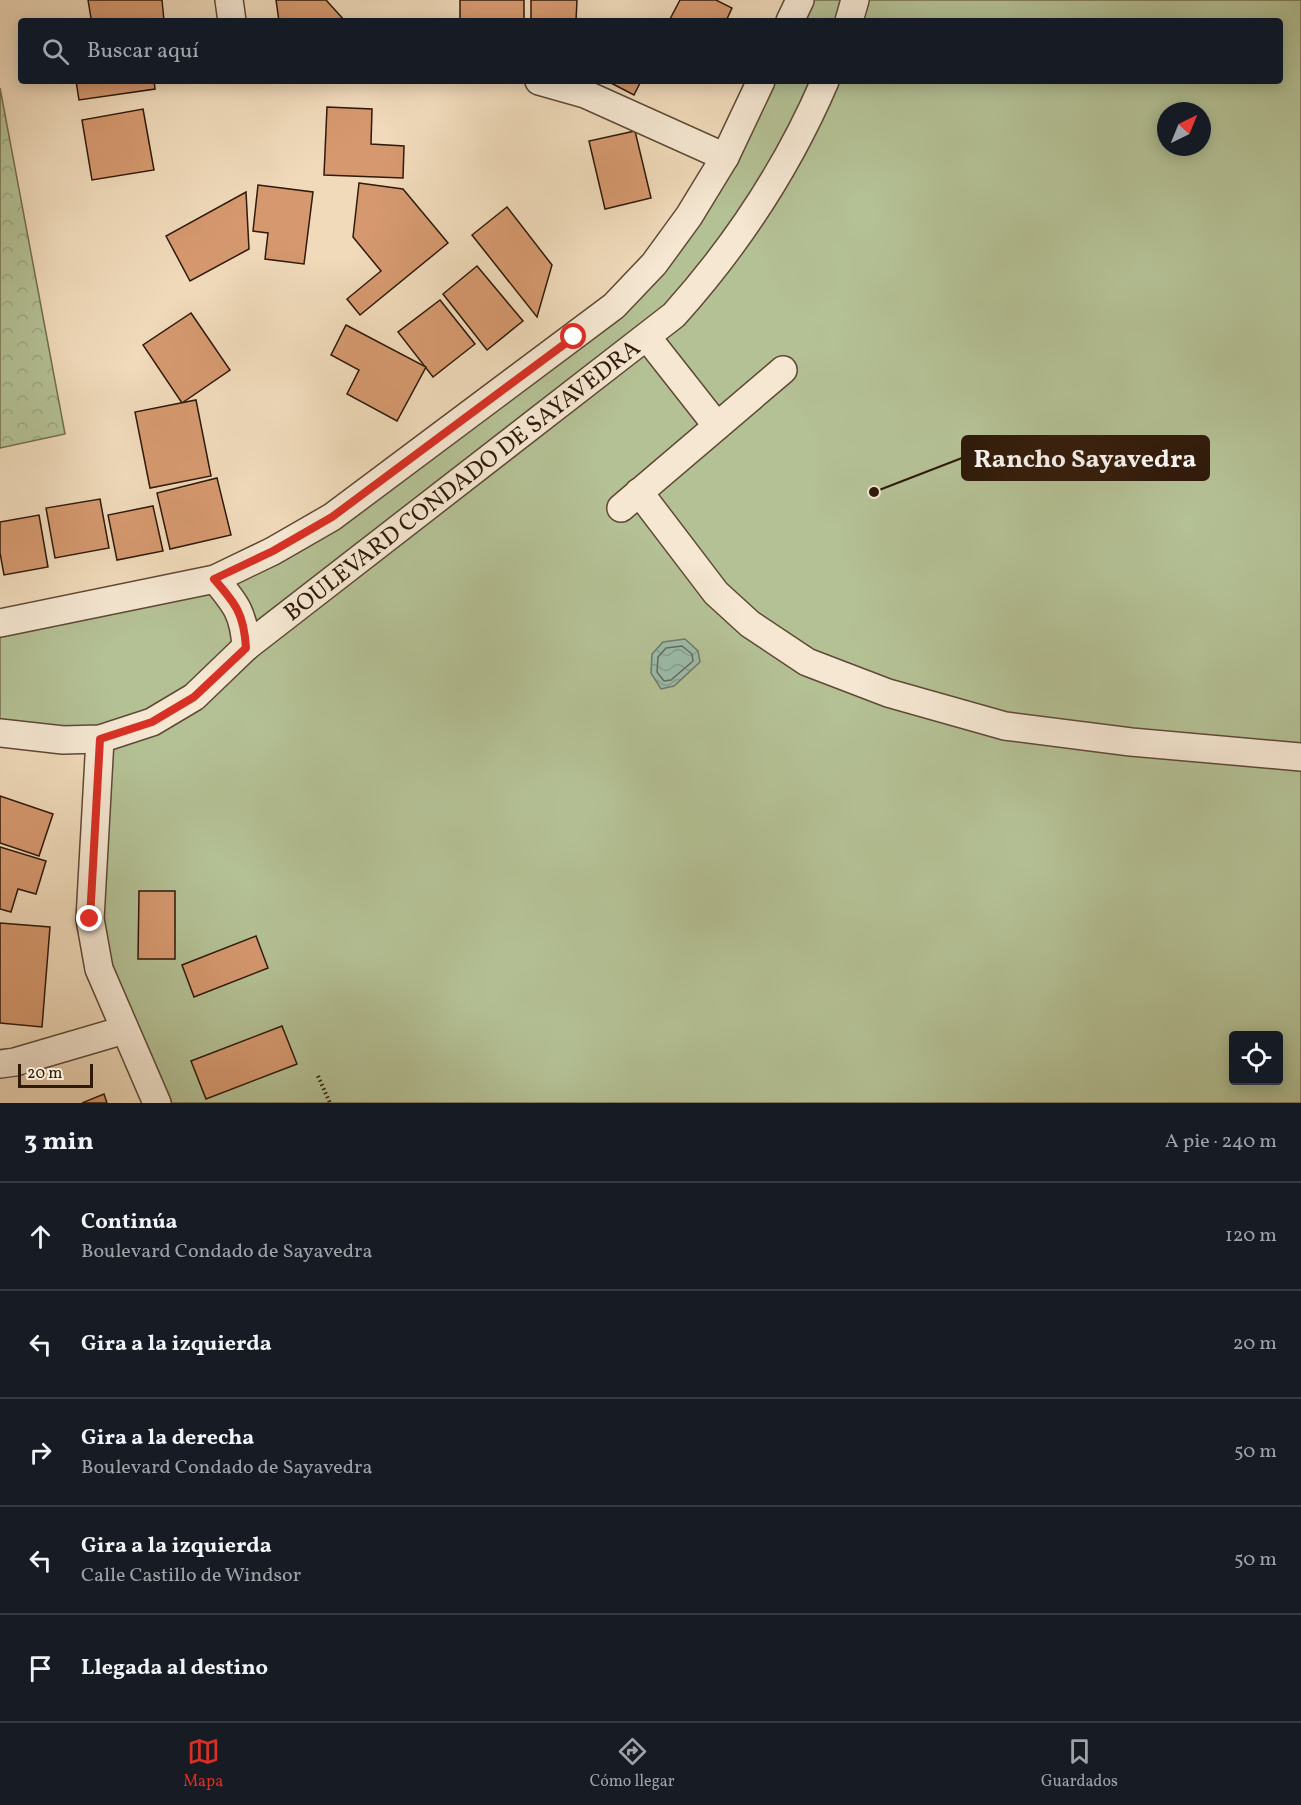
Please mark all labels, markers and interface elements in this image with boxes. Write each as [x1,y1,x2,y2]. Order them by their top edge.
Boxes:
search box [18,18,1283,84]
icon: search [39,35,72,68]
text: Buscar aquí [87,36,199,67]
north arrow [1157,102,1211,156]
route start [560,323,586,349]
street label: BOULEVARD CONDADO DE SAYAVEDRA [277,332,648,631]
callout: Rancho Sayavedra [962,436,1209,480]
text: Rancho Sayavedra [973,442,1197,478]
route end [76,905,102,931]
map controls [1229,1031,1283,1085]
button: locate [1229,1031,1283,1085]
scale bar [18,1061,93,1088]
text: 20 m [27,1063,62,1085]
text: 3 min [24,1124,94,1160]
text: A pie · 240 m [1165,1128,1277,1156]
text: Continúa [81,1207,178,1238]
icon: ahead [24,1220,57,1253]
text: 120 m [1225,1222,1277,1250]
text: Boulevard Condado de Sayavedra [81,1238,372,1266]
icon: left [24,1328,57,1361]
text: Gira a la izquierda [81,1329,272,1360]
text: 20 m [1233,1330,1277,1358]
text: Gira a la derecha [81,1423,254,1454]
icon: right [24,1436,57,1469]
text: 50 m [1234,1438,1277,1466]
text: Boulevard Condado de Sayavedra [81,1454,372,1482]
text: Gira a la izquierda [81,1531,272,1562]
icon: left [24,1544,57,1577]
text: 50 m [1234,1546,1277,1574]
text: Calle Castillo de Windsor [81,1562,301,1590]
icon: arrive [24,1652,57,1685]
text: Llegada al destino [81,1653,268,1684]
tab: Mapa [183,1735,223,1793]
tab: Cómo llegar [590,1735,675,1793]
tab: Guardados [1041,1735,1118,1793]

